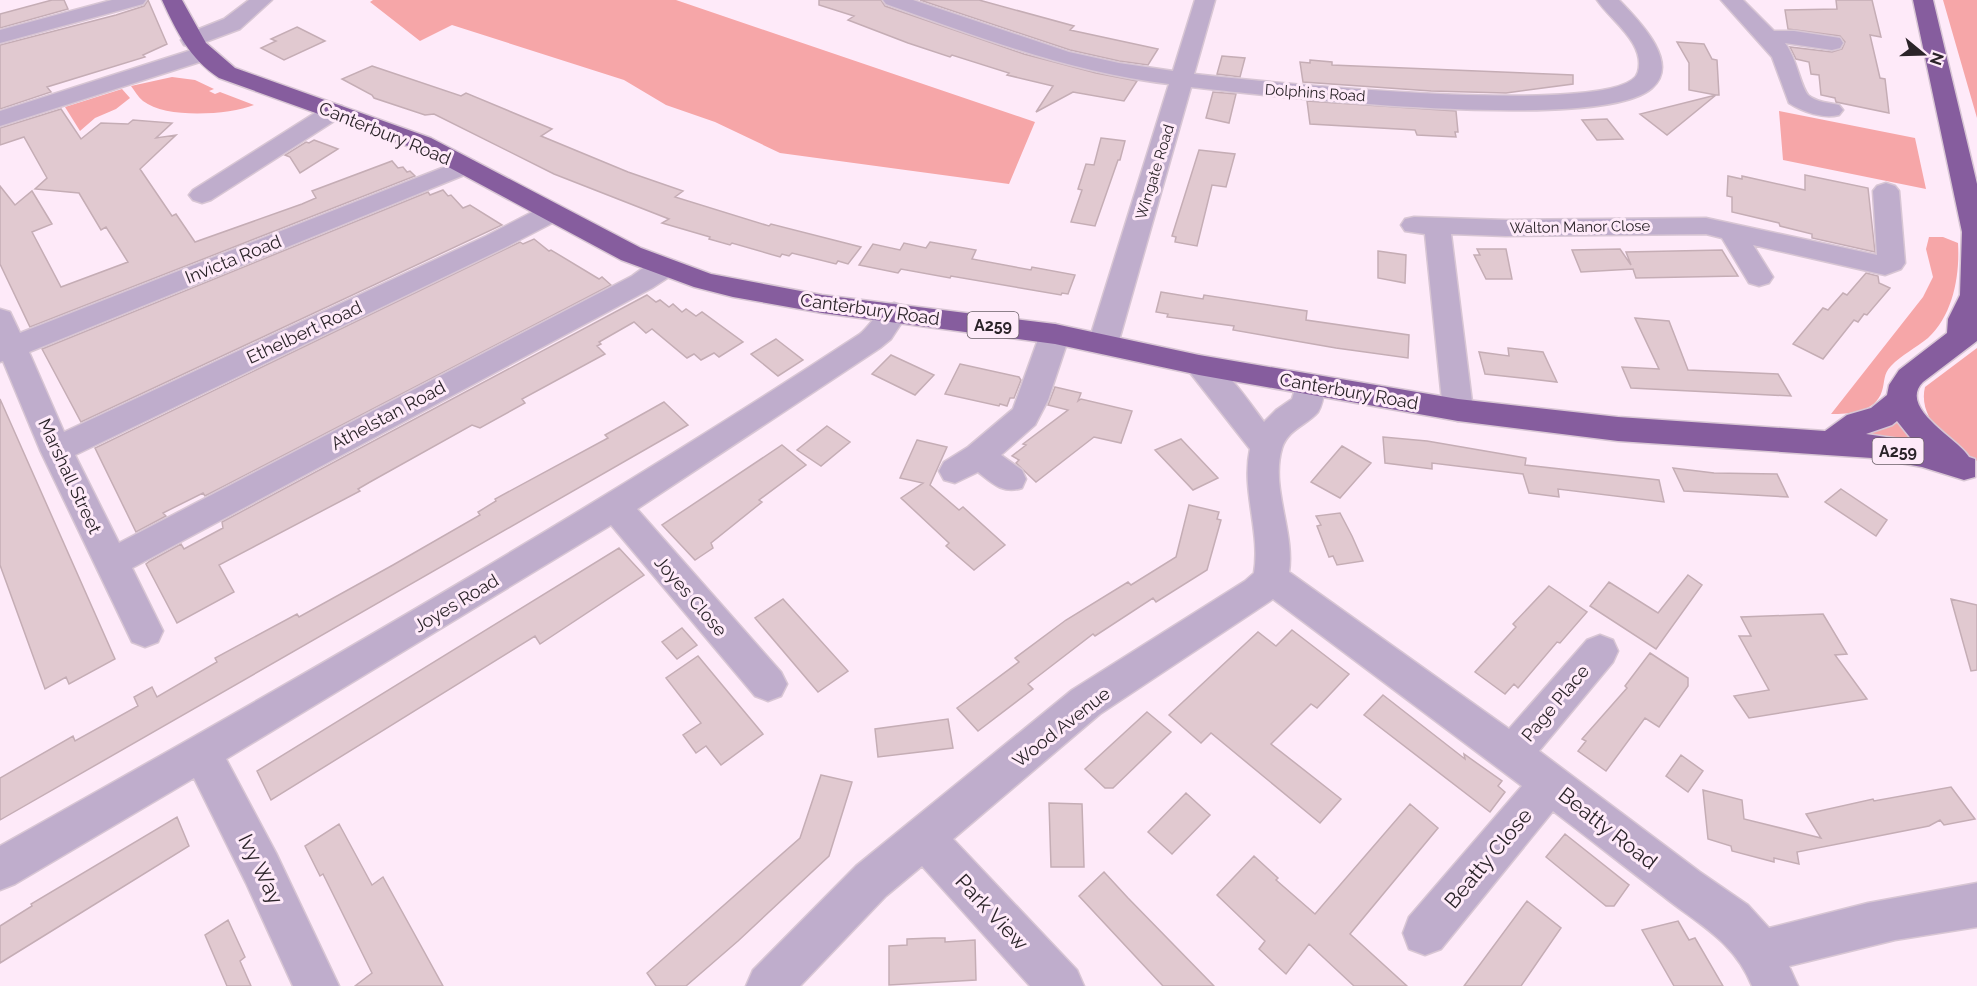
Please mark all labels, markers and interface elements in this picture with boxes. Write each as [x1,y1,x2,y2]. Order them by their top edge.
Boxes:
north arrow [1893,24,1953,84]
text: N [1926,50,1948,68]
street label: Dolphins Road [1264,81,1366,105]
street label: Canterbury Road [316,97,454,169]
street label: Wingate Road [1132,122,1178,222]
street label: Walton Manor Close [1510,217,1651,237]
street label: Invicta Road [182,230,284,288]
street label: Canterbury Road [799,289,941,329]
street label: Ethelbert Road [243,296,365,368]
road number: A259 [968,312,1018,338]
street label: Canterbury Road [1278,368,1420,414]
street label: Athelstan Road [327,376,449,454]
street label: Marshall Street [34,415,106,537]
road number: A259 [1872,438,1924,464]
street label: Joyes Close [650,552,732,641]
street label: Joyes Road [410,569,502,637]
street label: Page Place [1517,660,1593,746]
street label: Wood Avenue [1008,682,1114,771]
street label: Beatty Road [1554,782,1662,874]
street label: Beatty Close [1439,803,1537,913]
street label: Ivy Way [233,830,289,908]
street label: Park View [950,869,1034,955]

